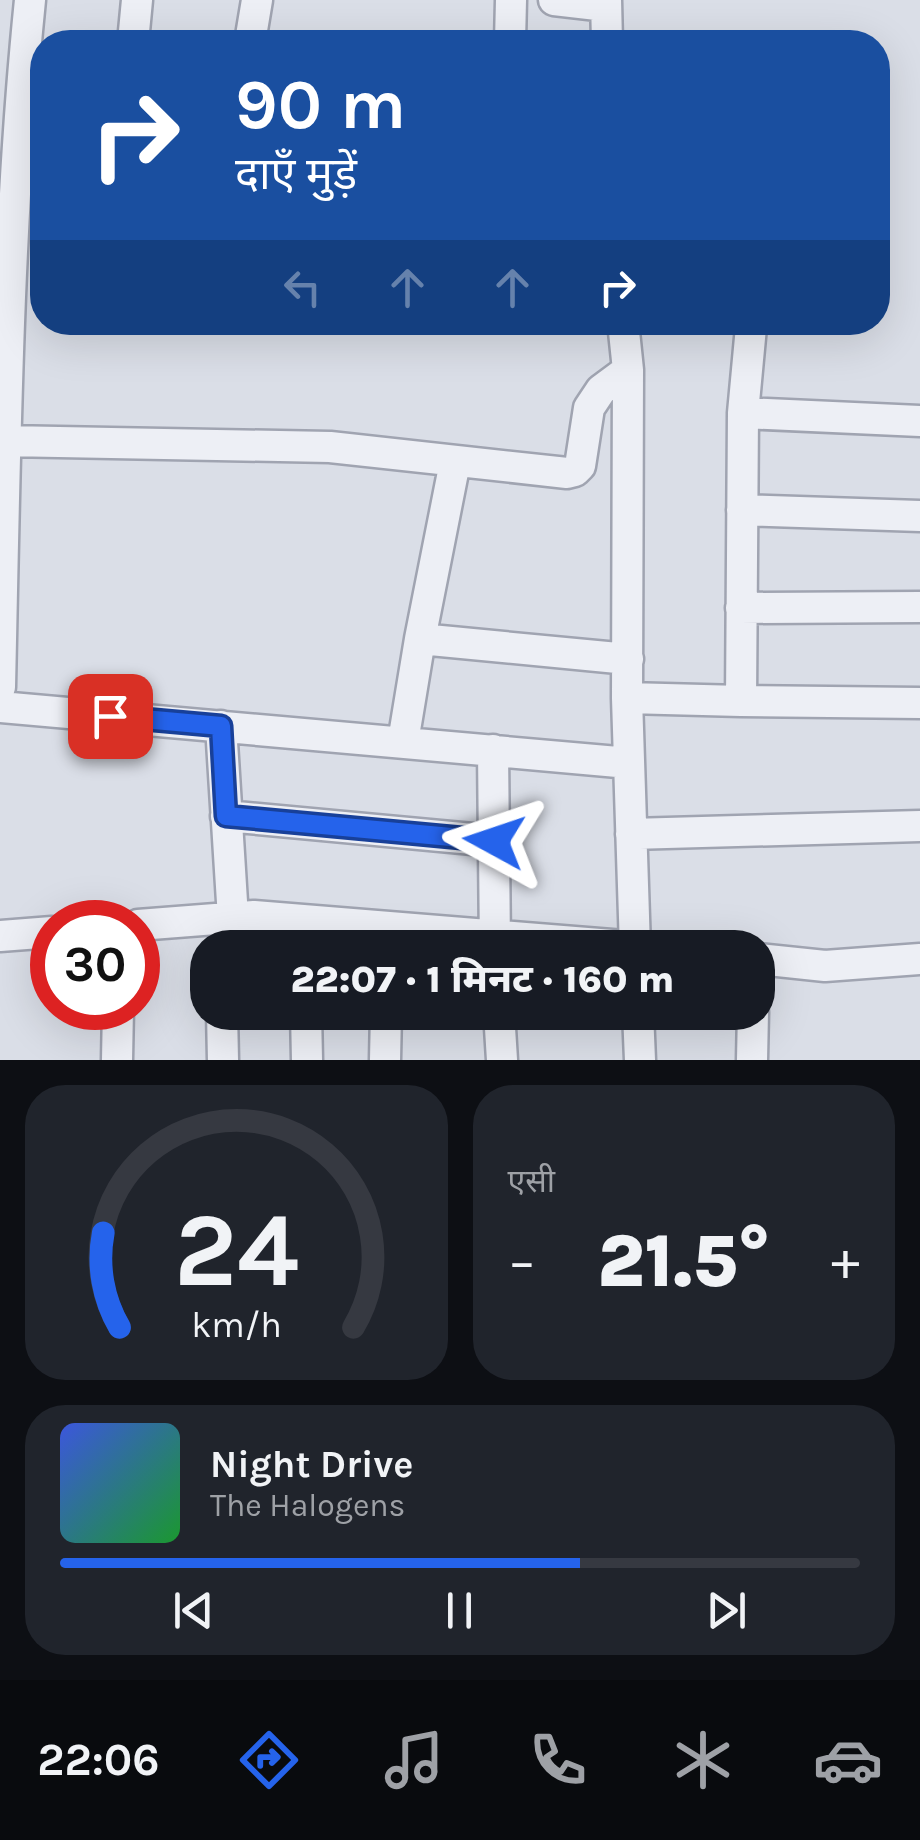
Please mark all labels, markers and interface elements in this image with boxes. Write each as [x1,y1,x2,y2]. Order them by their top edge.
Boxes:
text: 90 m [235,64,406,146]
icon: right [70,70,200,200]
text: दाएँ मुड़ें [235,148,357,200]
icon: left [275,260,330,315]
icon: ahead [380,260,435,315]
icon: ahead [485,260,540,315]
icon: right [590,260,645,315]
pin [68,674,153,759]
icon: arrive [83,689,138,744]
position arrow [442,789,546,893]
speed limit sign: 30 [30,900,160,1030]
text: 22:07 · 1 मिनट · 160 m [291,957,674,1002]
text: एसी [508,1163,555,1200]
text: 24 [174,1190,299,1311]
text: 21.5° [597,1217,770,1305]
text: − [508,1229,536,1293]
text: + [831,1229,860,1293]
text: km/h [191,1304,282,1346]
text: Night Drive [210,1442,413,1487]
text: The Halogens [210,1487,405,1524]
icon: previous [166,1583,221,1638]
icon: pause [432,1583,487,1638]
icon: next [699,1583,754,1638]
icon: directions [234,1725,304,1795]
icon: music [379,1725,449,1795]
icon: phone [523,1725,593,1795]
icon: climate [668,1725,738,1795]
icon: car [813,1725,883,1795]
text: 22:06 [37,1734,160,1786]

